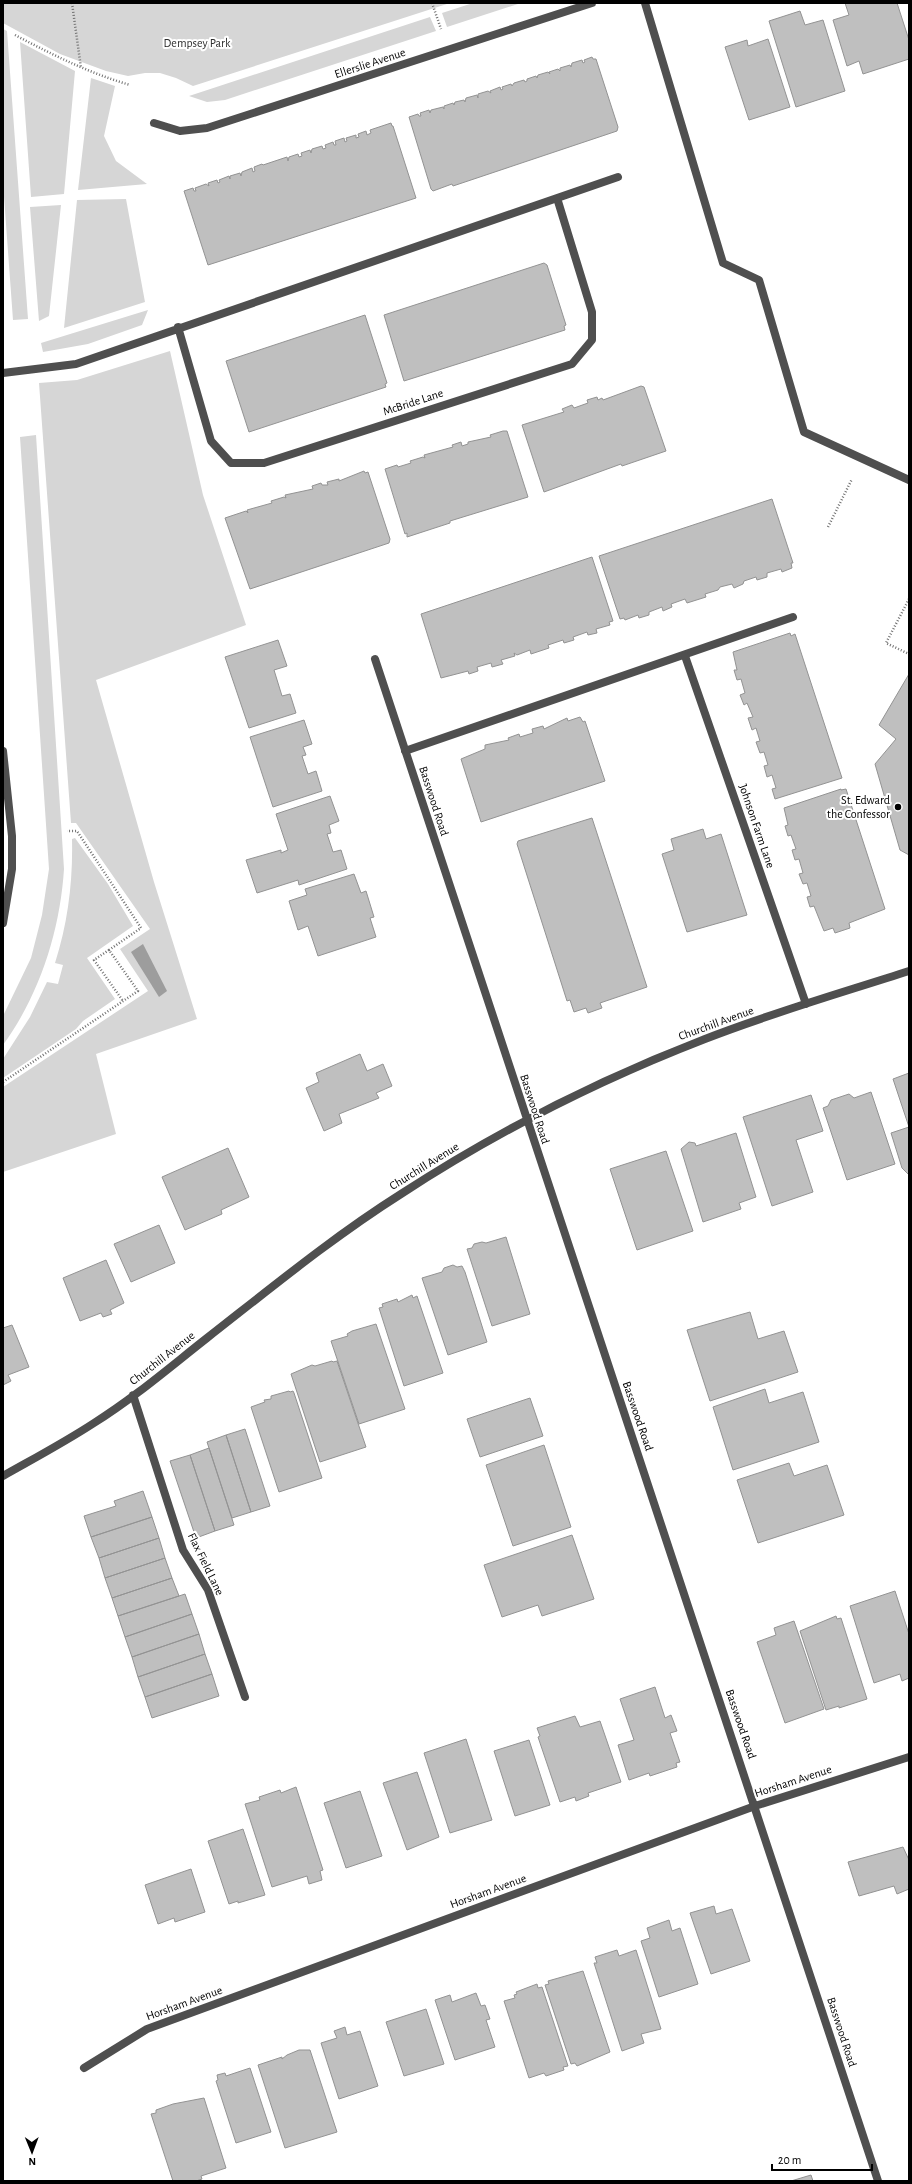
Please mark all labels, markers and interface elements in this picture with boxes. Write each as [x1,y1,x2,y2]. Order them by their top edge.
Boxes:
park label: Dempsey Park [164,37,231,50]
street label: Ellerslie Avenue [333,46,407,80]
street label: McBride Lane [381,387,445,417]
street label: Basswood Road [417,765,451,837]
street label: Johnson Farm Lane [737,782,777,870]
place label: St. Edward the Confessor [827,794,890,820]
marker: St. Edward the Confessor [893,802,903,812]
street label: Churchill Avenue [677,1004,755,1042]
street label: Basswood Road [518,1073,552,1145]
street label: Churchill Avenue [387,1140,461,1192]
street label: Churchill Avenue [127,1329,197,1387]
street label: Basswood Road [621,1380,655,1452]
street label: Flax Field Lane [186,1531,226,1597]
street label: Basswood Road [724,1688,758,1760]
street label: Horsham Avenue [753,1763,833,1799]
street label: Horsham Avenue [448,1872,528,1910]
street label: Horsham Avenue [144,1984,224,2022]
street label: Basswood Road [825,1996,859,2068]
north arrow [12,2132,52,2172]
scale bar [772,2146,872,2172]
text: 20 m [778,2154,801,2166]
text: N [28,2156,36,2167]

